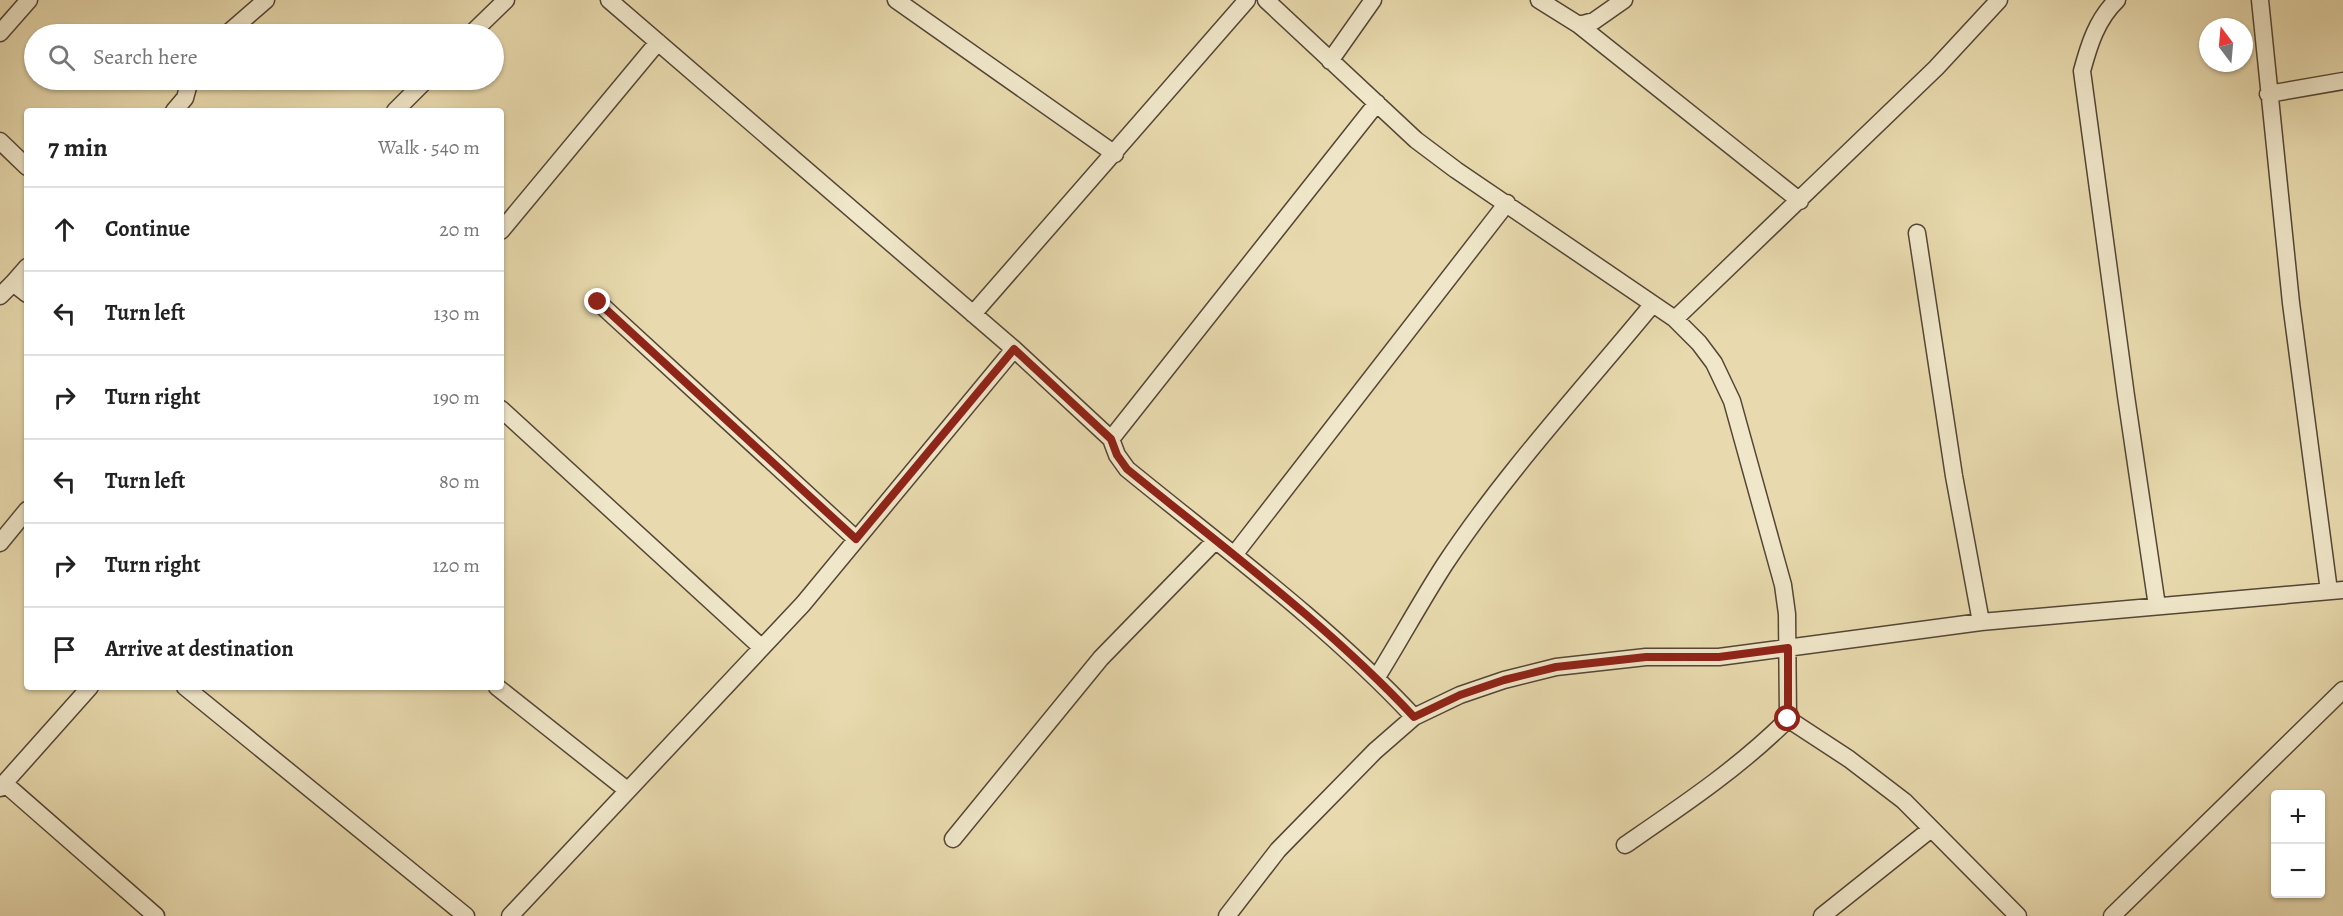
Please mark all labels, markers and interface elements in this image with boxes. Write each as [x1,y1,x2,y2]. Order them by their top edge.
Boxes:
north arrow [2199,18,2253,72]
search box [24,24,504,90]
icon: search [45,41,78,74]
text: Search here [93,42,198,72]
text: 7 min [48,130,108,165]
text: Walk · 540 m [378,134,480,161]
icon: ahead [48,213,81,246]
text: Continue [105,214,190,244]
text: 20 m [439,216,480,243]
route end [584,288,610,314]
icon: left [48,297,81,330]
text: Turn left [105,298,185,328]
text: 130 m [434,300,480,327]
icon: right [48,381,81,414]
text: Turn right [105,382,201,412]
text: 190 m [433,384,480,411]
icon: left [48,465,81,498]
text: Turn left [105,466,185,496]
text: 80 m [439,468,480,495]
icon: right [48,549,81,582]
text: Turn right [105,550,201,580]
text: 120 m [432,552,480,579]
icon: arrive [48,633,81,666]
text: Arrive at destination [105,634,294,664]
route start [1774,705,1800,731]
map controls [2271,790,2325,898]
button: + [2271,790,2325,844]
button: − [2271,844,2325,898]

